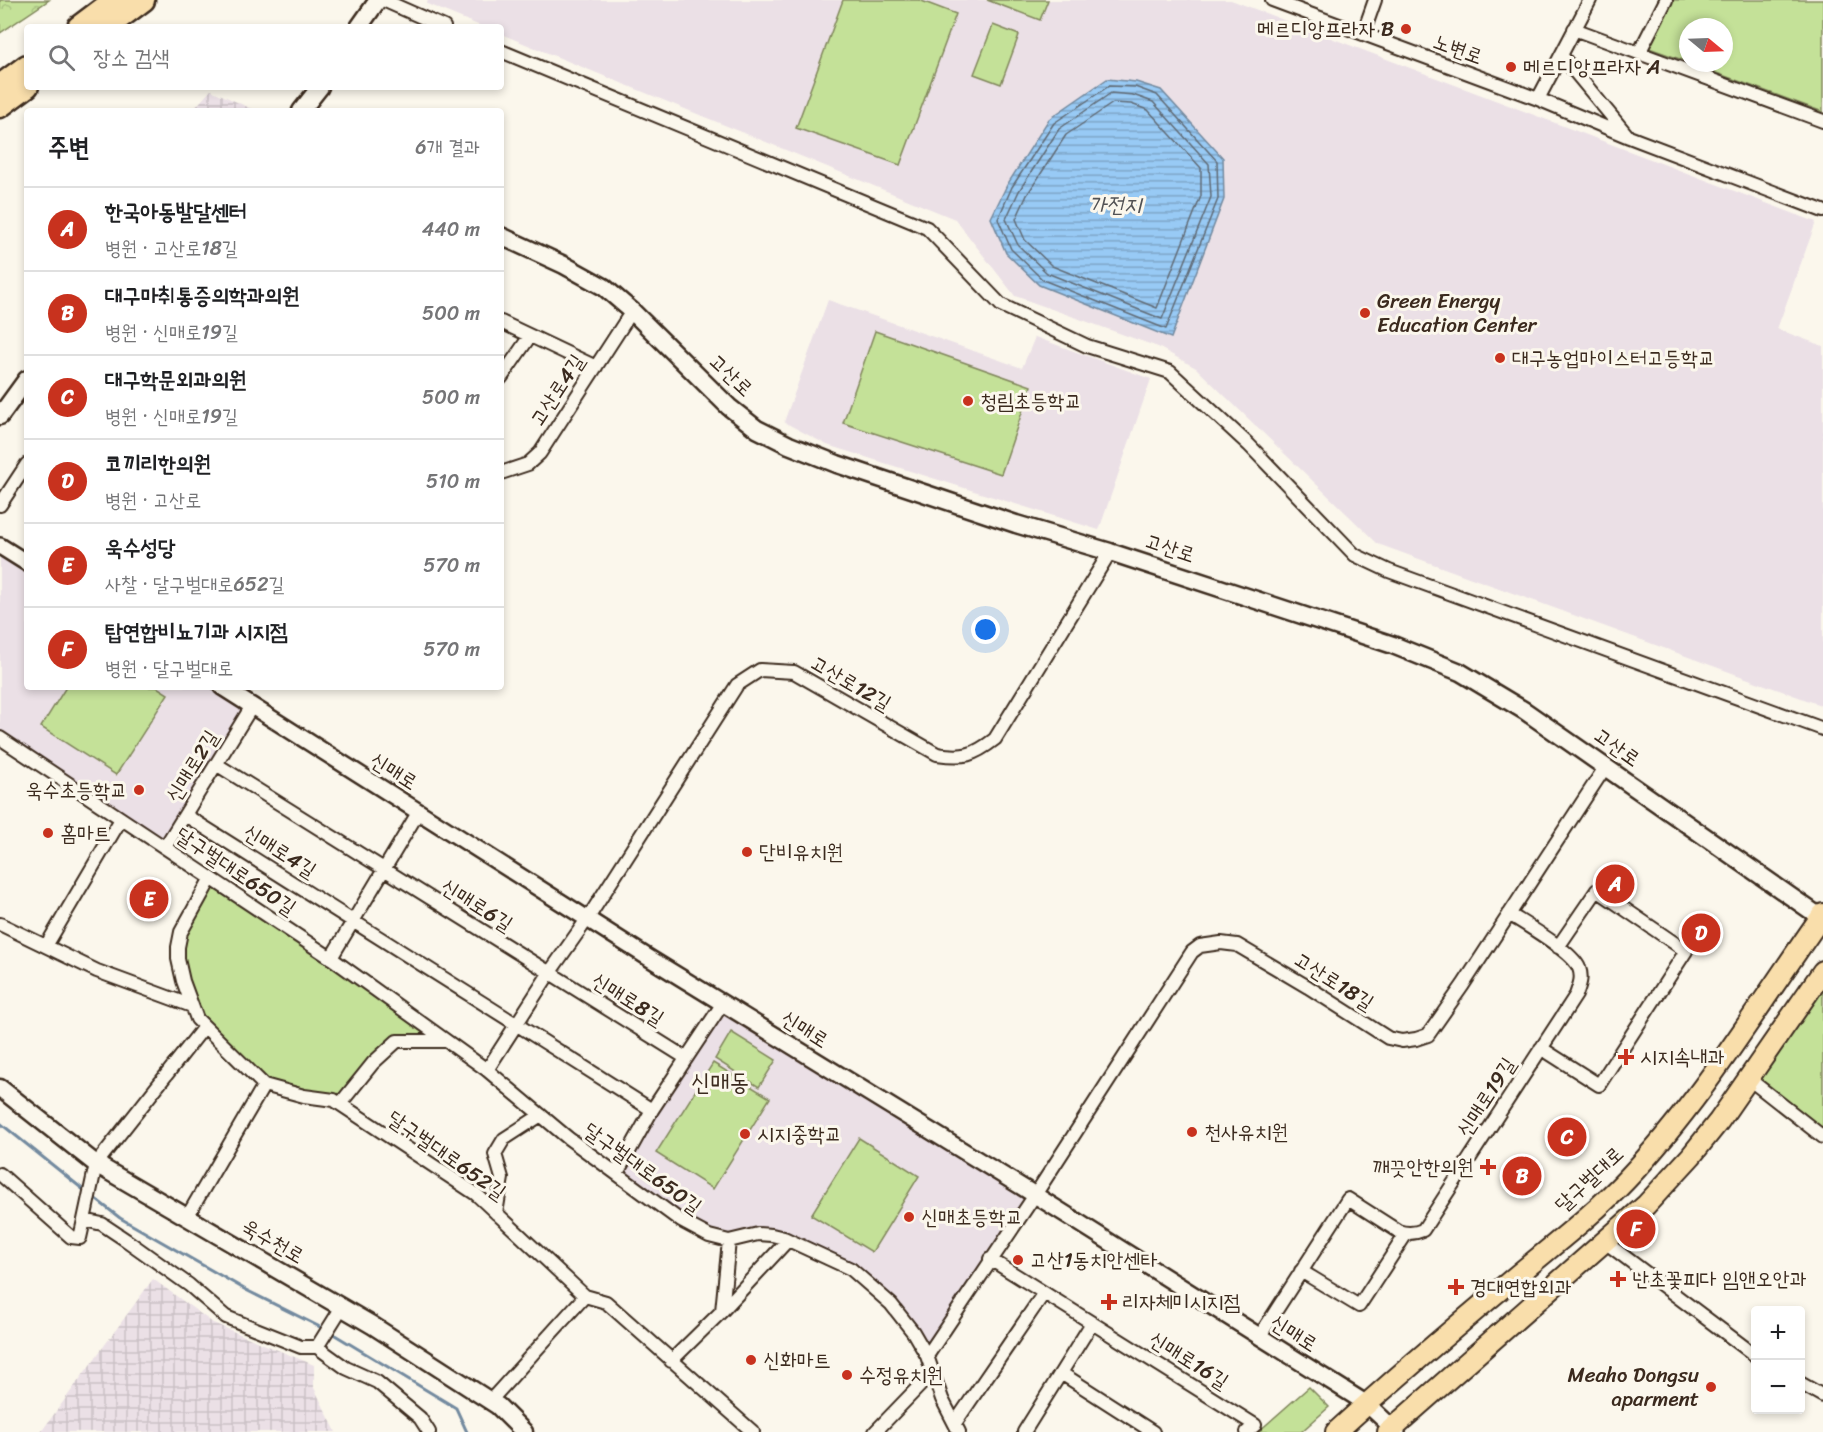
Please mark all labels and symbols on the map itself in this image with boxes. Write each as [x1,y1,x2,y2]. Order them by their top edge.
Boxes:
place label: 메르디앙프라자 B [1257,10,1394,48]
north arrow [1679,18,1733,72]
marker: 메르디앙프라자 B [1399,22,1413,36]
street label: 노변로 [1428,22,1488,76]
place label: 메르디앙프라자 A [1523,48,1661,86]
marker: 메르디앙프라자 A [1504,60,1518,74]
water label: 가전지 [1088,185,1144,224]
place label: Green Energy Education Center [1377,282,1538,344]
marker: Green Energy Education Center [1358,306,1372,320]
place label: 대구농업마이스터고등학교 [1512,339,1715,377]
street label: 고산로 [700,344,762,406]
street label: 고산로4길 [519,346,595,434]
marker: 대구농업마이스터고등학교 [1493,351,1507,365]
place label: 청림초등학교 [980,382,1081,420]
marker: 청림초등학교 [961,394,975,408]
street label: 고산로 [1140,522,1200,574]
your location [971,615,1000,644]
street label: 고산로12길 [803,644,899,722]
street label: 고산로 [1585,717,1649,777]
street label: 신매로2길 [155,722,229,810]
street label: 신매로 [362,741,426,801]
place label: 욱수초등학교 [26,771,127,809]
marker: 욱수초등학교 [132,783,146,797]
street label: 신매로4길 [236,813,324,889]
place label: 홈마트 [60,814,111,852]
street label: 달구벌대로650길 [168,816,305,926]
marker: 홈마트 [41,826,55,840]
place label: 단비유치원 [759,833,844,871]
marker: 단비유치원 [740,845,754,859]
pin: A [1596,862,1634,906]
street label: 신매로6길 [433,868,521,942]
pin: E [130,876,168,922]
pin: D [1682,910,1720,956]
street label: 고산로18길 [1286,941,1382,1021]
street label: 신매로8길 [584,962,672,1036]
street label: 신매로 [773,999,837,1059]
place label: 시지속내과 [1640,1038,1725,1076]
marker: 시지속내과 [1617,1048,1635,1066]
street label: 신매로19길 [1446,1049,1526,1145]
district label: 신매동 [691,1061,749,1103]
street label: 달구벌대로652길 [379,1100,515,1210]
street label: 달구벌대로650길 [575,1112,711,1224]
place label: 천사유치원 [1204,1113,1289,1151]
pin: C [1548,1114,1586,1160]
place label: 시지중학교 [757,1115,842,1153]
marker: 천사유치원 [1185,1125,1199,1139]
marker: 시지중학교 [738,1127,752,1141]
street label: 달구벌대로 [1545,1136,1633,1222]
place label: 깨끗안한의원 [1373,1148,1474,1186]
pin: B [1502,1154,1541,1198]
marker: 깨끗안한의원 [1479,1158,1497,1176]
place label: 신매초등학교 [921,1198,1022,1236]
pin: F [1616,1206,1656,1252]
street label: 욱수천로 [234,1208,312,1274]
marker: 신매초등학교 [902,1210,916,1224]
place label: 고산1동치안센타 [1030,1241,1157,1279]
marker: 고산1동치안센타 [1011,1253,1025,1267]
place label: 난초꽃피다 임앤오안과 [1632,1260,1807,1298]
place label: 경대연합외과 [1470,1268,1571,1306]
marker: 난초꽃피다 임앤오안과 [1609,1270,1627,1288]
marker: 경대연합외과 [1447,1278,1465,1296]
place label: 리자체미시지점 [1122,1283,1240,1321]
marker: 리자체미시지점 [1100,1293,1118,1311]
street label: 신매로 [1262,1303,1326,1363]
street label: 신매로16길 [1141,1320,1237,1400]
place label: 신화마트 [763,1341,831,1379]
marker: 신화마트 [744,1353,758,1367]
place label: 수정유치원 [859,1356,944,1394]
place label: Meaho Dongsu aparment [1568,1356,1700,1418]
marker: 수정유치원 [840,1368,854,1382]
marker: Meaho Dongsu aparment [1704,1380,1718,1394]

